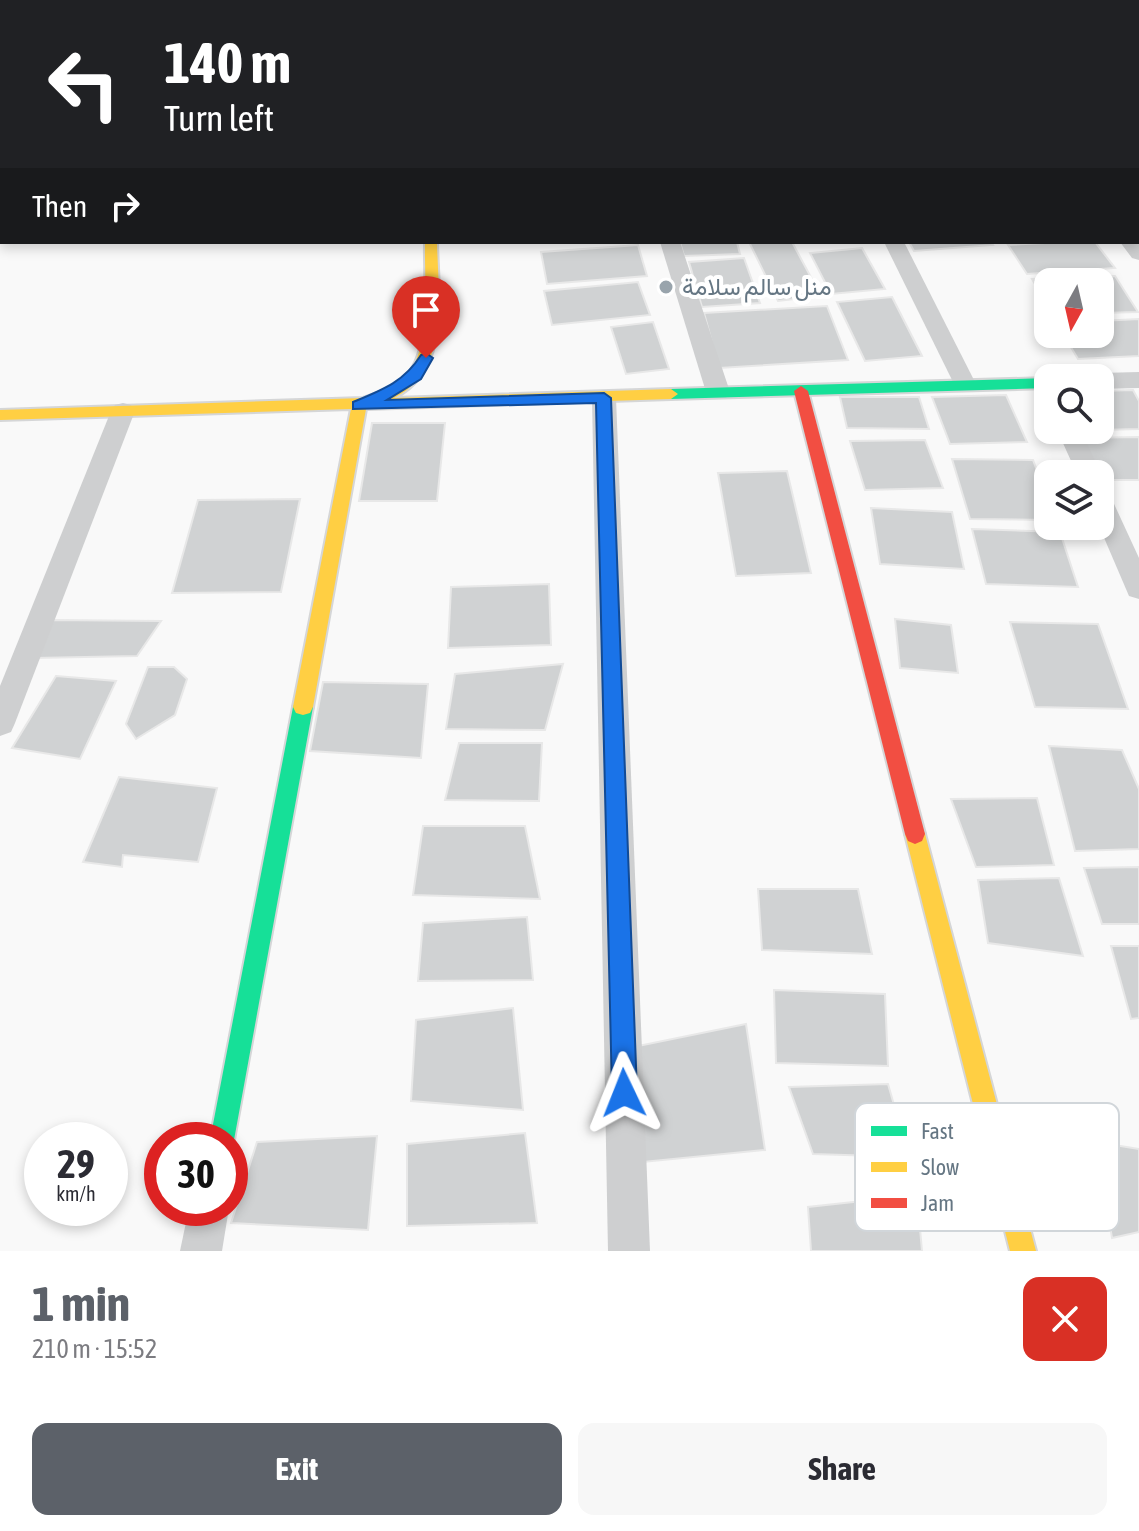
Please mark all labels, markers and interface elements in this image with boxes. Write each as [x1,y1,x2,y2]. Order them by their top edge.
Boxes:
text: 140 m [164,31,291,95]
icon: left [32,32,136,136]
text: Turn left [164,97,274,139]
icon: right [103,184,147,228]
text: Then [32,189,87,223]
north arrow [1034,268,1114,348]
map controls [1034,268,1114,540]
place label: منل سالم سلامة [682,273,832,303]
pin [392,276,460,358]
marker: منل سالم سلامة [657,278,675,296]
icon: arrive [404,288,448,332]
button: search [1034,364,1114,444]
button: layers [1034,460,1114,540]
position arrow [582,1051,666,1135]
legend [855,1103,1119,1231]
text: Fast [921,1118,954,1144]
speed limit sign: 30 [144,1122,248,1226]
text: 29 [57,1141,95,1186]
text: Slow [921,1154,959,1180]
text: km/h [56,1182,96,1205]
text: Jam [921,1190,954,1216]
text: 1 min [32,1276,130,1331]
button: close [1023,1277,1107,1361]
text: 210 m · 15:52 [32,1334,157,1364]
button: Exit [32,1423,562,1515]
button: Share [578,1423,1107,1515]

